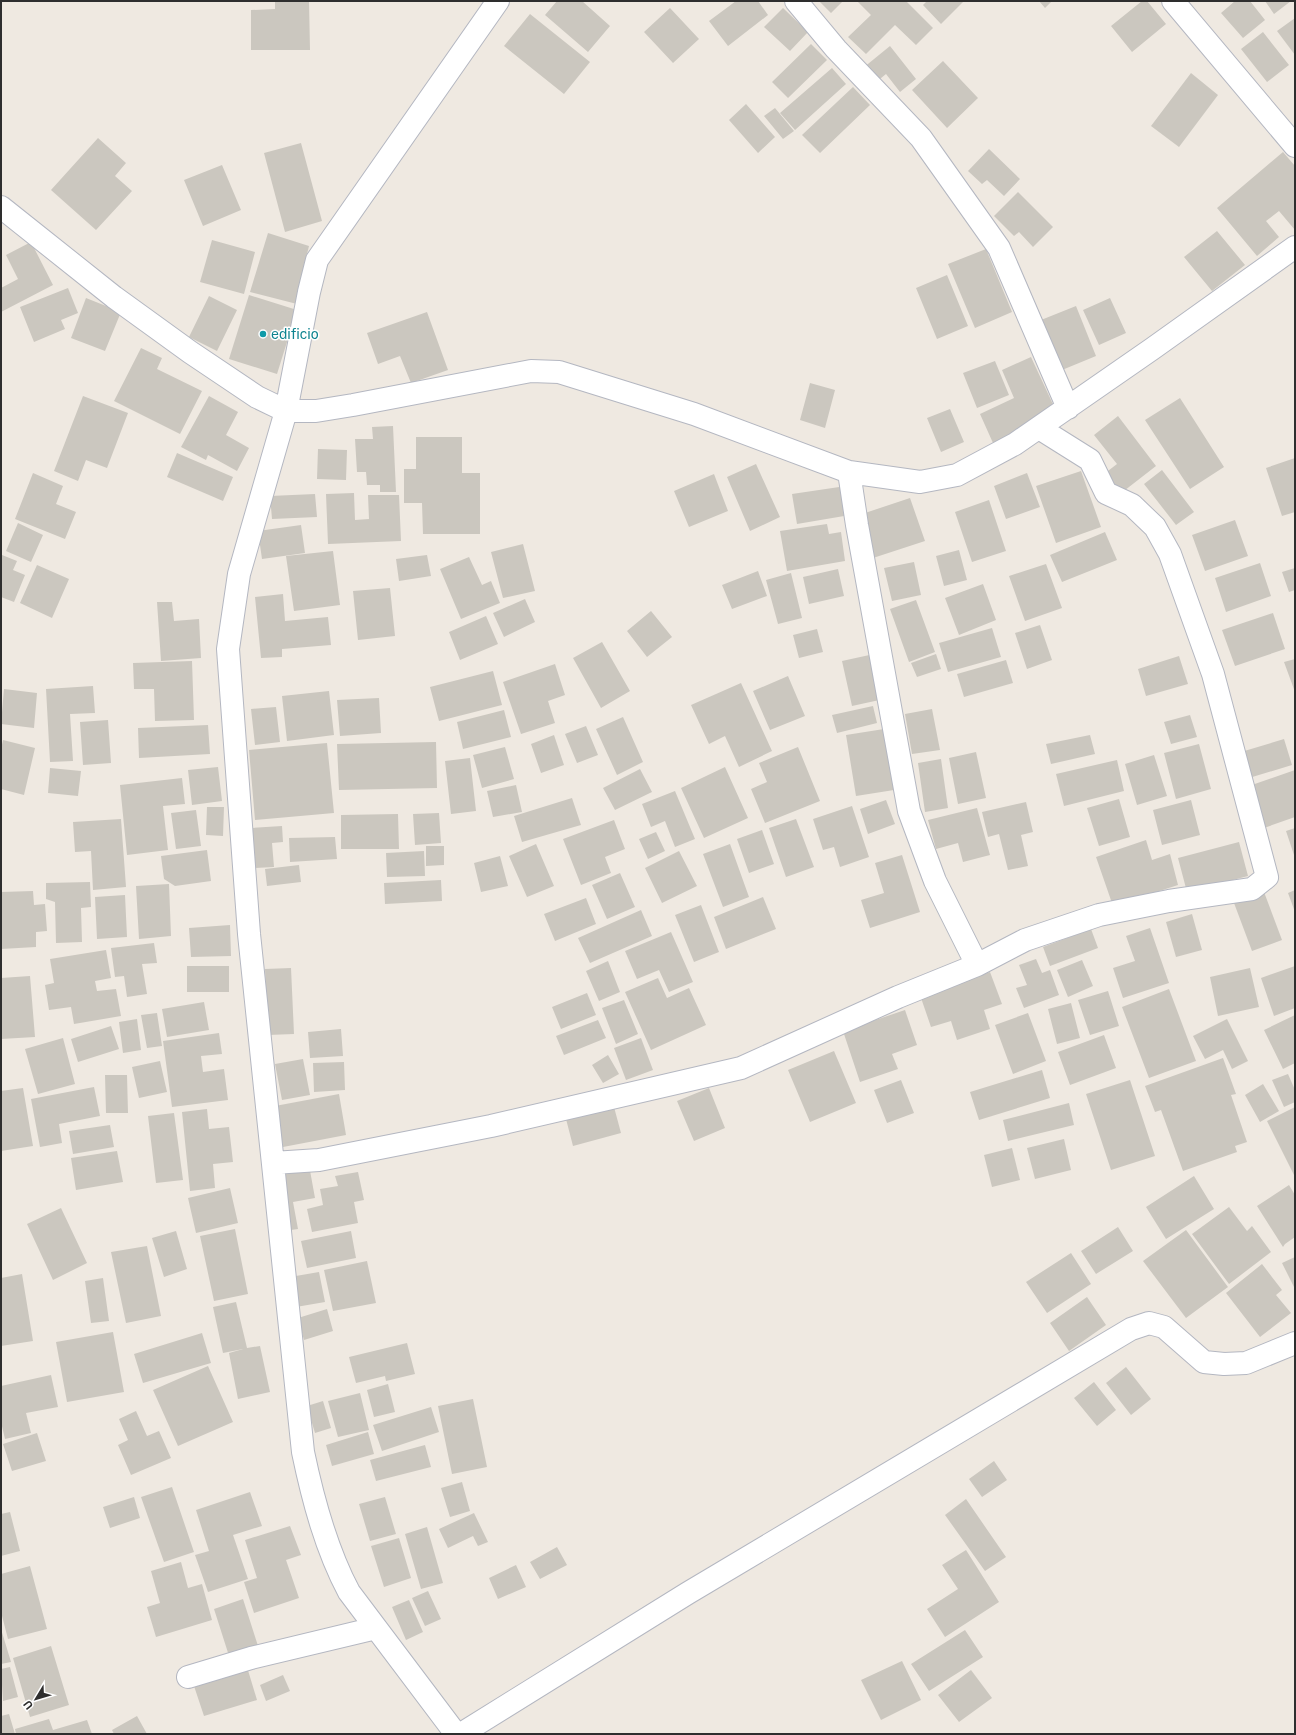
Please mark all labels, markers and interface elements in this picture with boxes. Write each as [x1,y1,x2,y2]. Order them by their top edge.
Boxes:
place label: edificio [271,326,319,342]
marker: edificio [258,329,268,339]
north arrow [16,1679,56,1719]
text: U [21,1698,35,1712]

